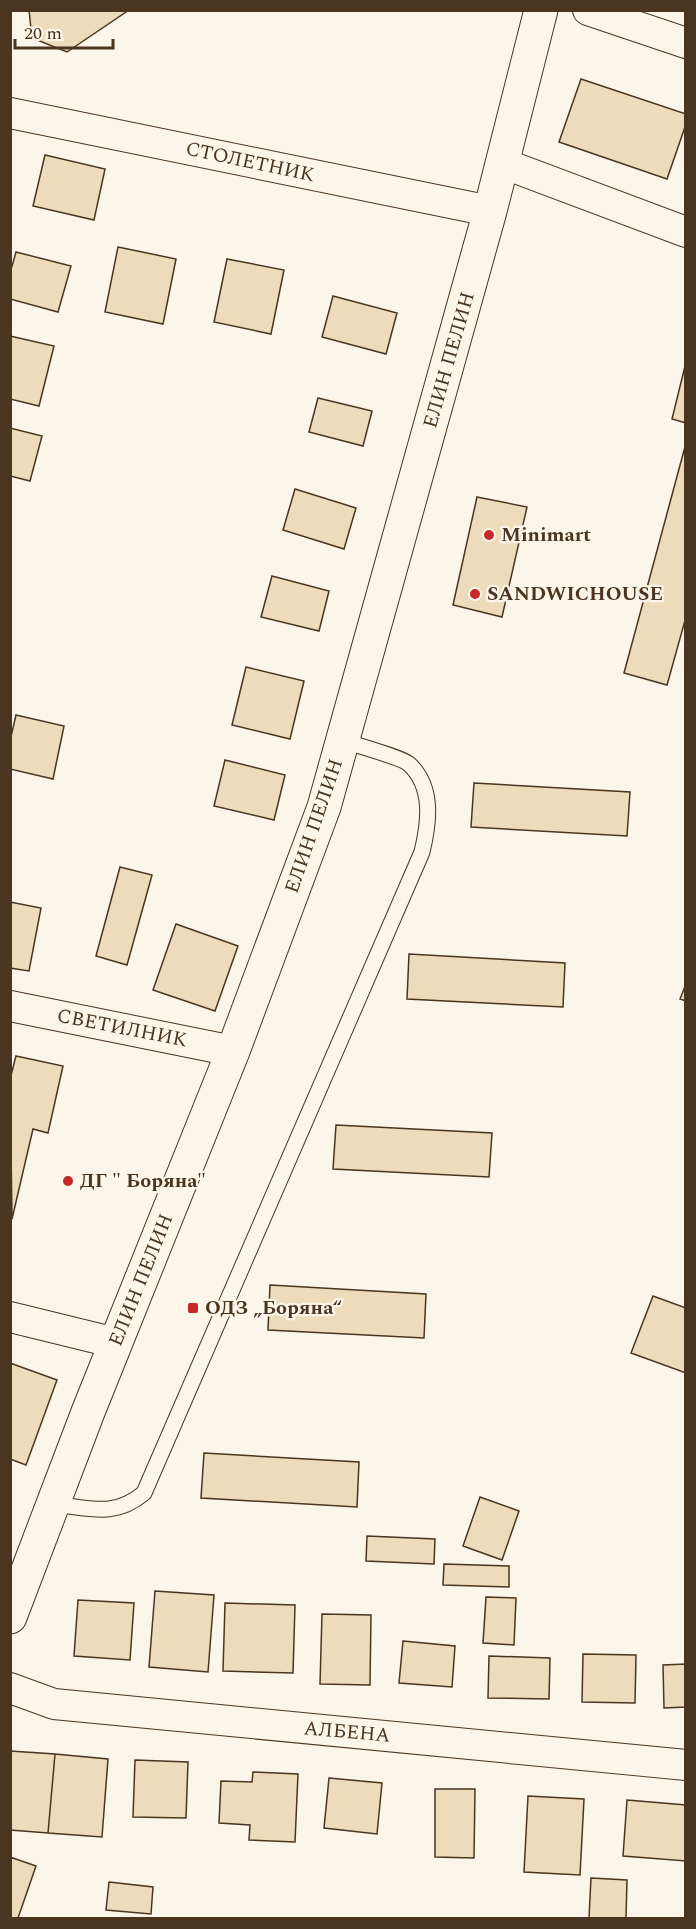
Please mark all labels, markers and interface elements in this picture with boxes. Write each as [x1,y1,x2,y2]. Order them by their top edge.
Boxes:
scale bar [15,12,112,50]
text: 20 m [24,20,62,47]
street label: СТОЛЕТНИК [183,134,318,190]
street label: ЕЛИН ПЕЛИН [415,288,483,432]
place label: Minimart [501,520,591,550]
marker: Minimart [482,528,496,542]
place label: SANDWICHOUSE [487,579,663,609]
marker: SANDWICHOUSE [468,587,482,601]
street label: ЕЛИН ПЕЛИН [277,755,351,897]
street label: СВЕТИЛНИК [54,1001,190,1055]
place label: ДГ " Боряна" [80,1166,206,1196]
marker: ДГ " Боряна" [61,1174,75,1188]
street label: ЕЛИН ПЕЛИН [101,1209,181,1351]
place label: ОДЗ „Боряна“ [205,1293,342,1323]
marker: ОДЗ „Боряна“ [186,1301,200,1315]
street label: АЛБЕНА [302,1713,392,1751]

